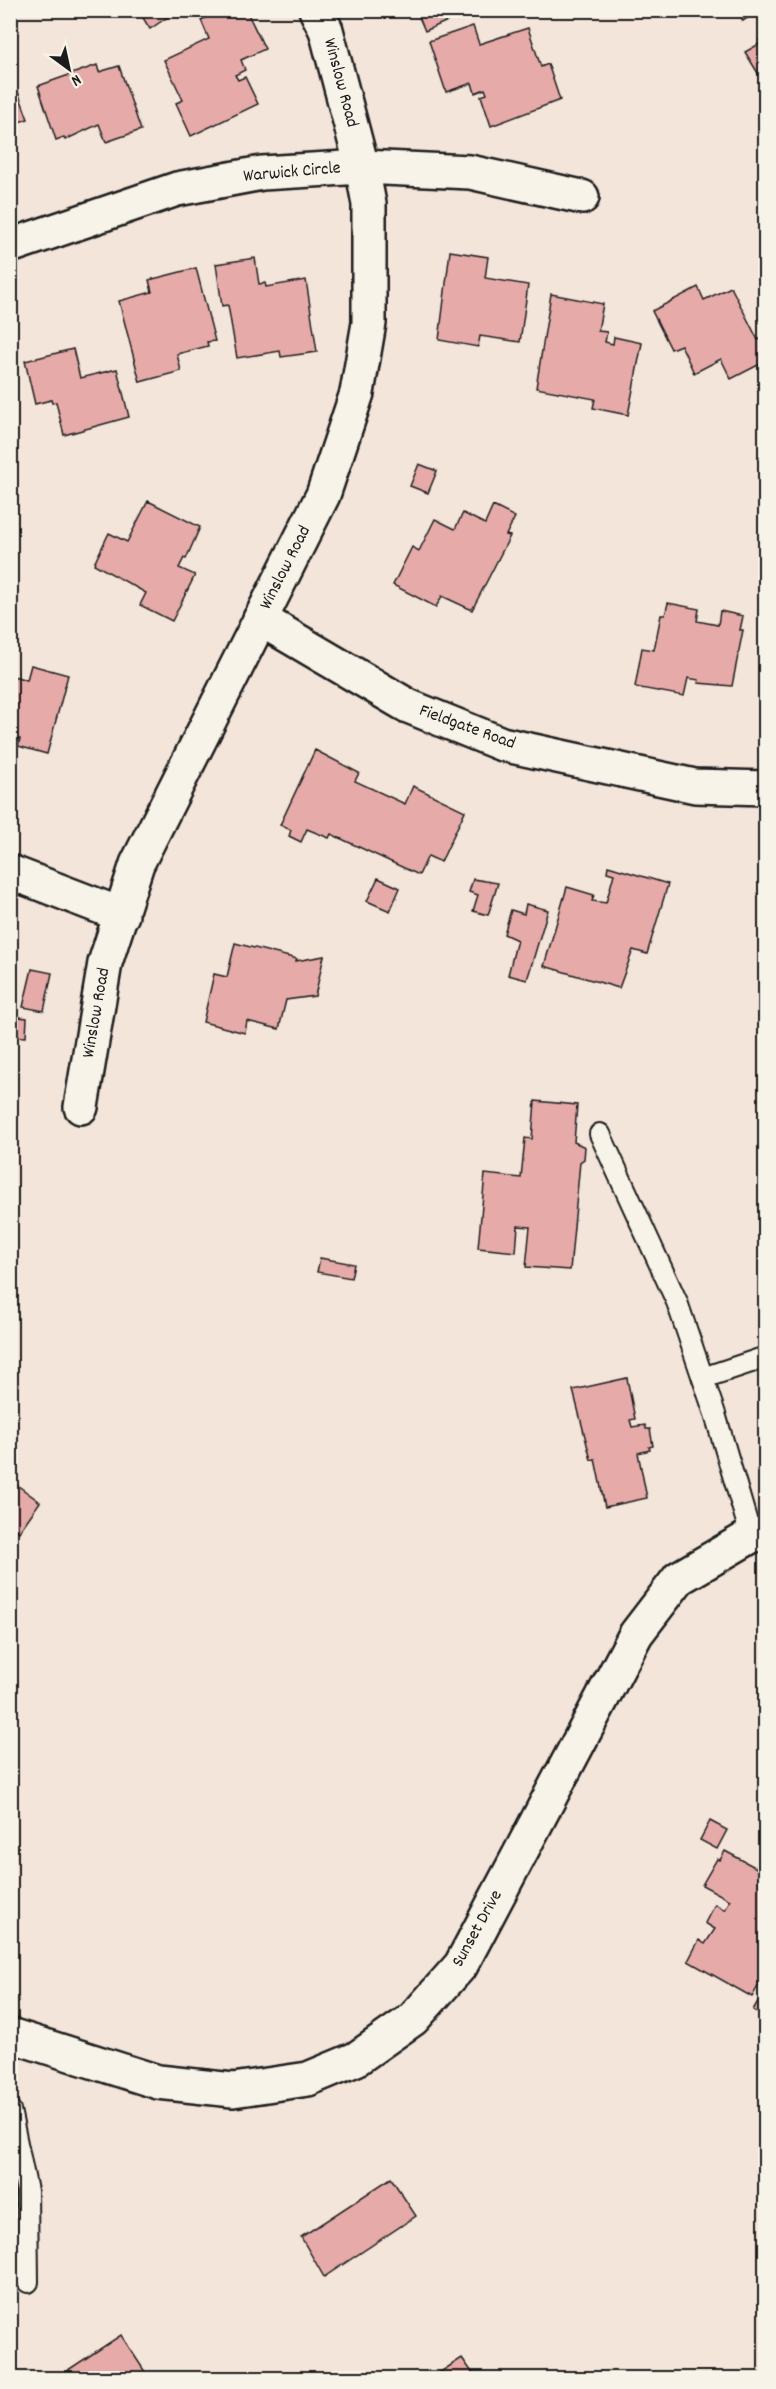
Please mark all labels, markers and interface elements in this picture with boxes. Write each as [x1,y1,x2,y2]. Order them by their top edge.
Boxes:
street label: Winslow Road [316,36,364,130]
north arrow [39,39,99,99]
text: N [66,68,85,91]
street label: Warwick Circle [242,156,342,190]
street label: Winslow Road [254,522,318,614]
street label: Fieldgate Road [415,699,519,757]
street label: Winslow Road [77,966,117,1060]
street label: Sunset Drive [446,1886,510,1972]

